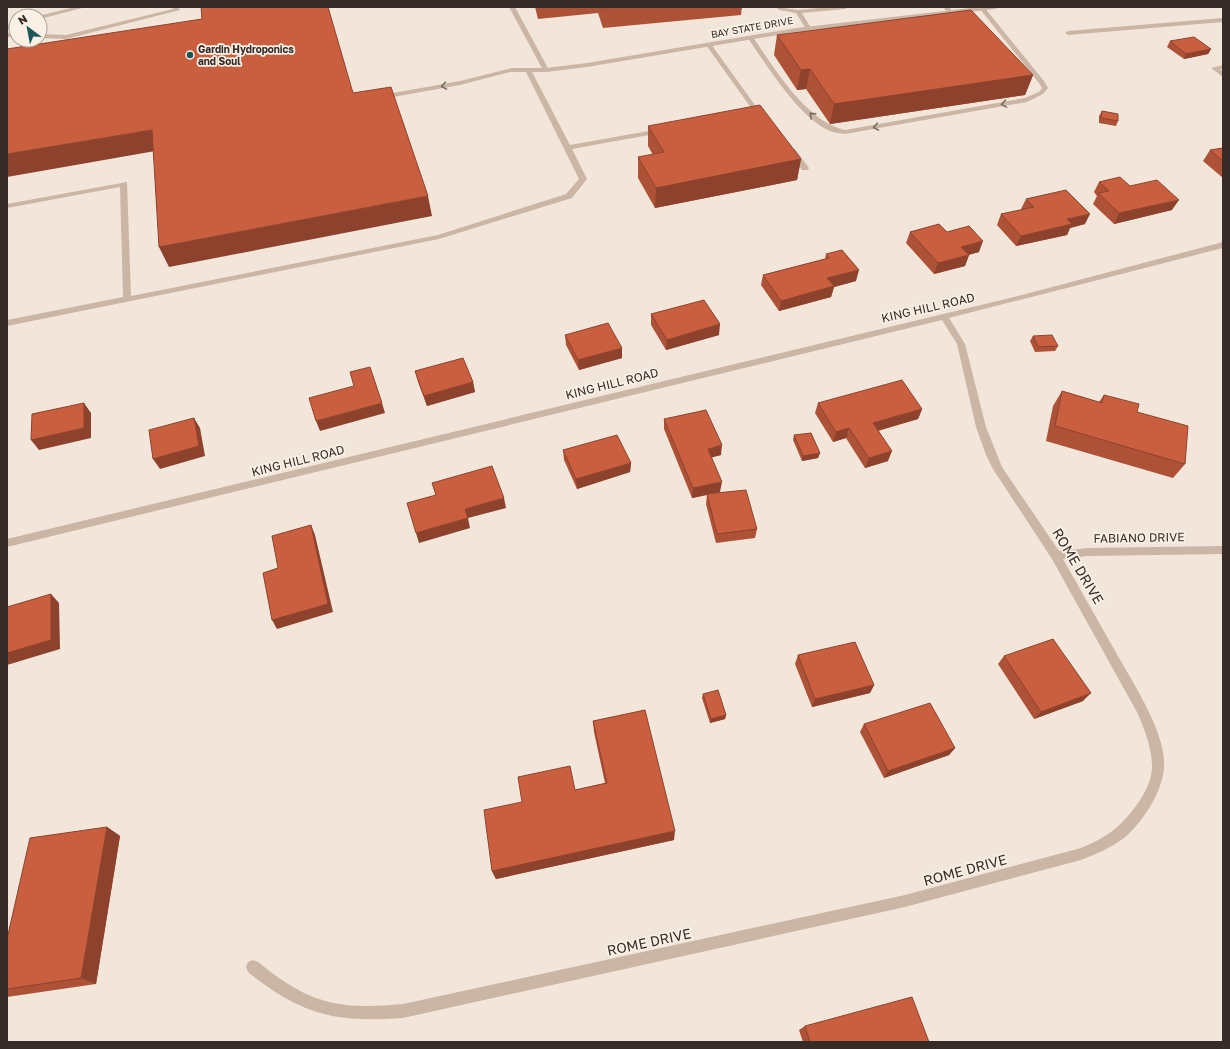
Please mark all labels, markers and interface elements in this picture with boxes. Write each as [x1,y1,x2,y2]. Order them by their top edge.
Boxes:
north arrow [8,8,48,48]
text: N [15,11,29,27]
street label: BAY STATE DRIVE [710,14,794,40]
place label: Gardin Hydroponics and Soul [198,43,294,67]
marker: Gardin Hydroponics and Soul [185,50,195,60]
one-way arrow [441,82,447,90]
one-way arrow [1001,99,1007,108]
one-way arrow [809,112,817,120]
one-way arrow [873,122,879,131]
street label: KING HILL ROAD [880,289,976,326]
street label: KING HILL ROAD [564,365,660,402]
street label: KING HILL ROAD [250,442,346,479]
street label: ROME DRIVE [1049,525,1108,607]
street label: FABIANO DRIVE [1093,529,1185,546]
street label: ROME DRIVE [921,850,1008,889]
street label: ROME DRIVE [605,924,693,959]

